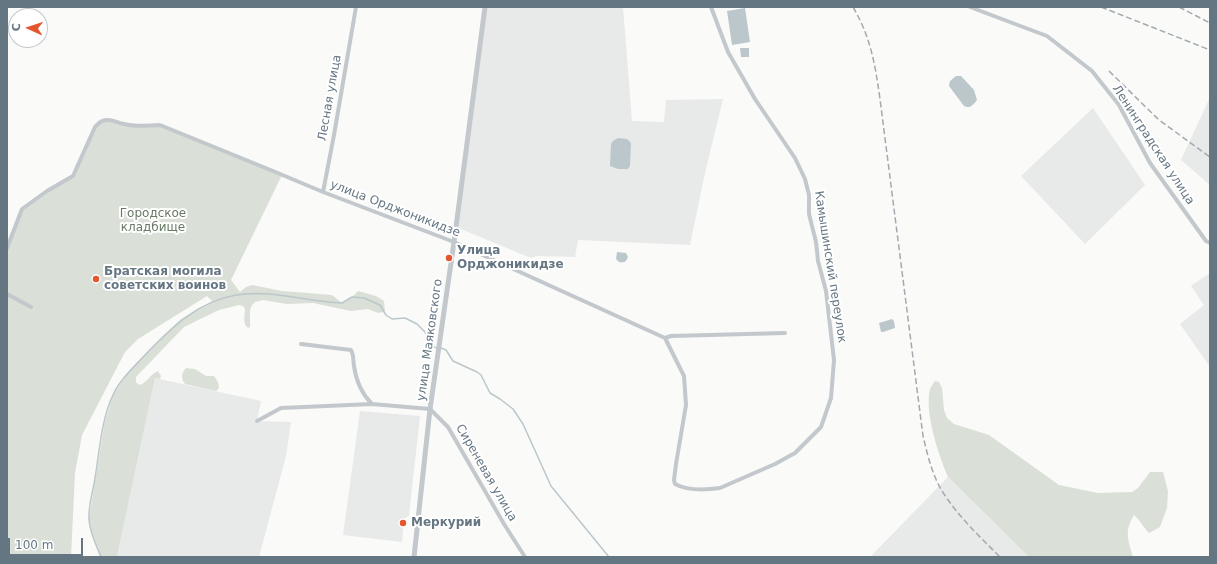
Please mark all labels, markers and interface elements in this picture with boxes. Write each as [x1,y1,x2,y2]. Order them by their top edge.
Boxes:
north arrow [8,8,48,48]
text: С [10,23,23,32]
street label: Лесная улица [315,54,345,142]
street label: Ленинградская улица [1109,82,1197,208]
street label: улица Орджоникидзе [328,178,462,240]
street label: Камышинский переулок [811,190,849,344]
park label: Городское кладбище [120,207,186,235]
place label: Улица Орджоникидзе [457,244,564,272]
marker: Улица Орджоникидзе [444,253,454,263]
place label: Братская могила советских воинов [104,265,226,293]
marker: Братская могила советских воинов [91,274,101,284]
street label: улица Маяковского [414,278,446,402]
street label: Сиреневая улица [452,422,520,524]
place label: Меркурий [411,516,481,530]
marker: Меркурий [398,518,408,528]
scale bar [10,530,85,556]
text: 100 m [15,538,53,552]

